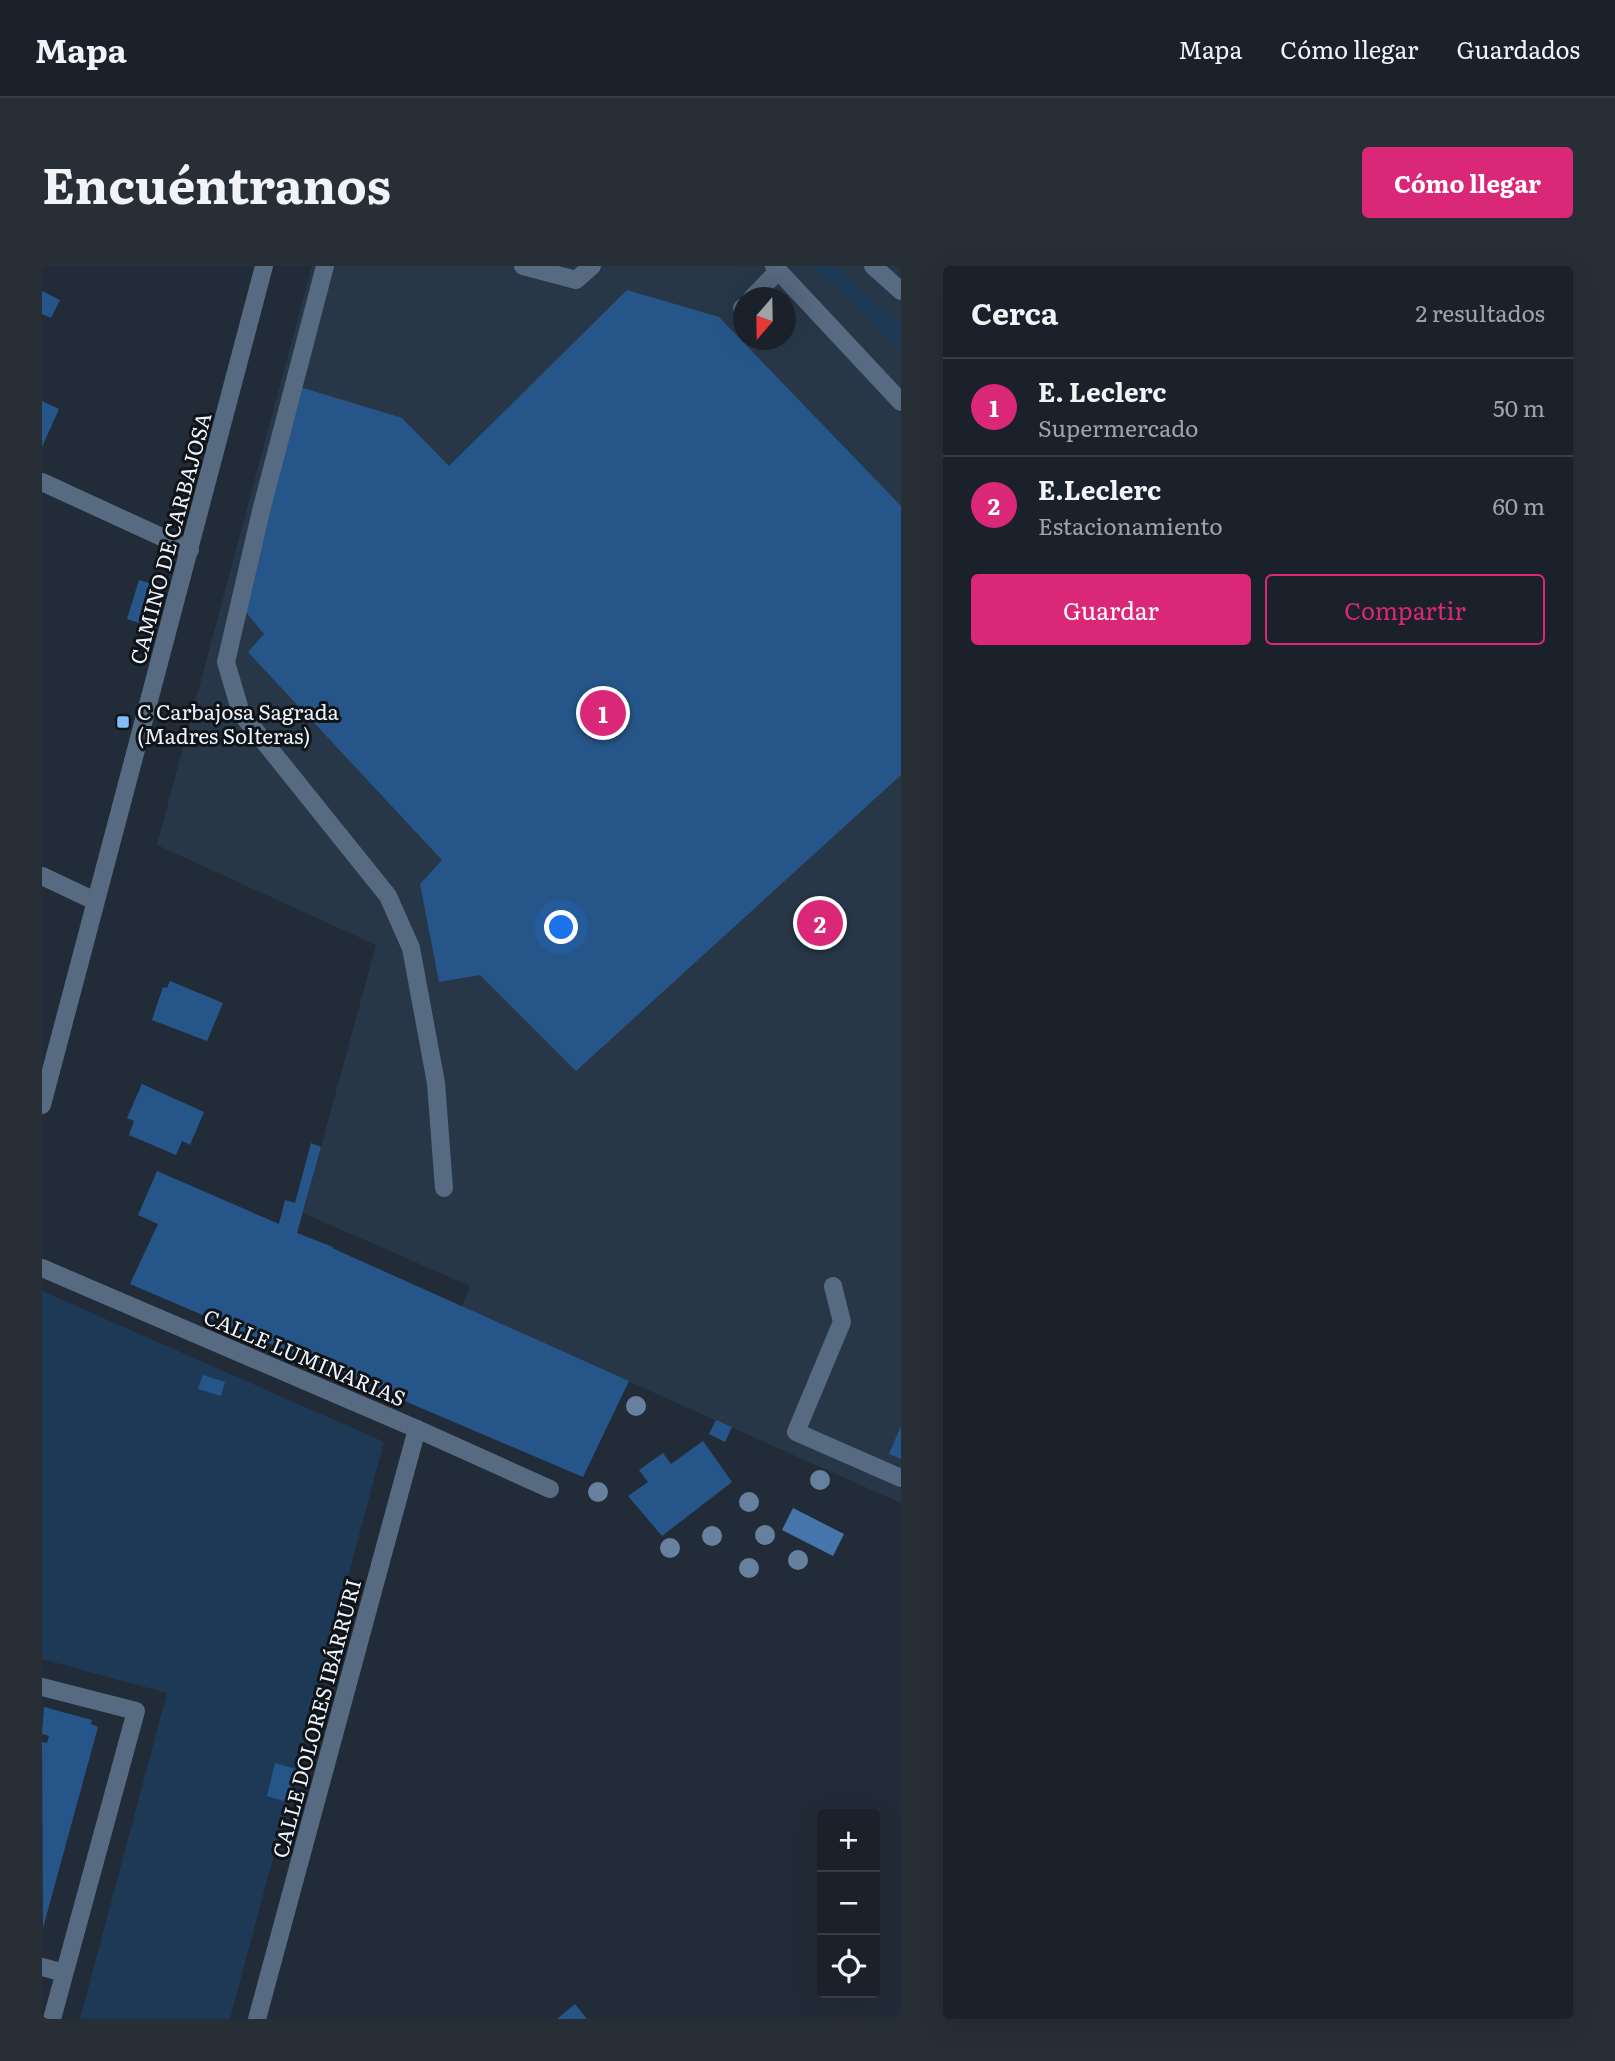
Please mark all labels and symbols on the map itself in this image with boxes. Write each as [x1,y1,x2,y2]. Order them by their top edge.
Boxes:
north arrow [733,287,796,350]
street label: CAMINO DE CARBAJOSA [120,408,218,667]
pin: 1 [580,687,626,739]
place label: C Carbajosa Sagrada (Madres Solteras) [137,695,340,750]
marker: C Carbajosa Sagrada (Madres Solteras) [115,714,131,730]
pin: 2 [797,897,843,949]
your location [544,910,578,944]
street label: CALLE LUMINARIAS [199,1299,411,1413]
street label: CALLE DOLORES IBÁRRURI [263,1575,367,1861]

